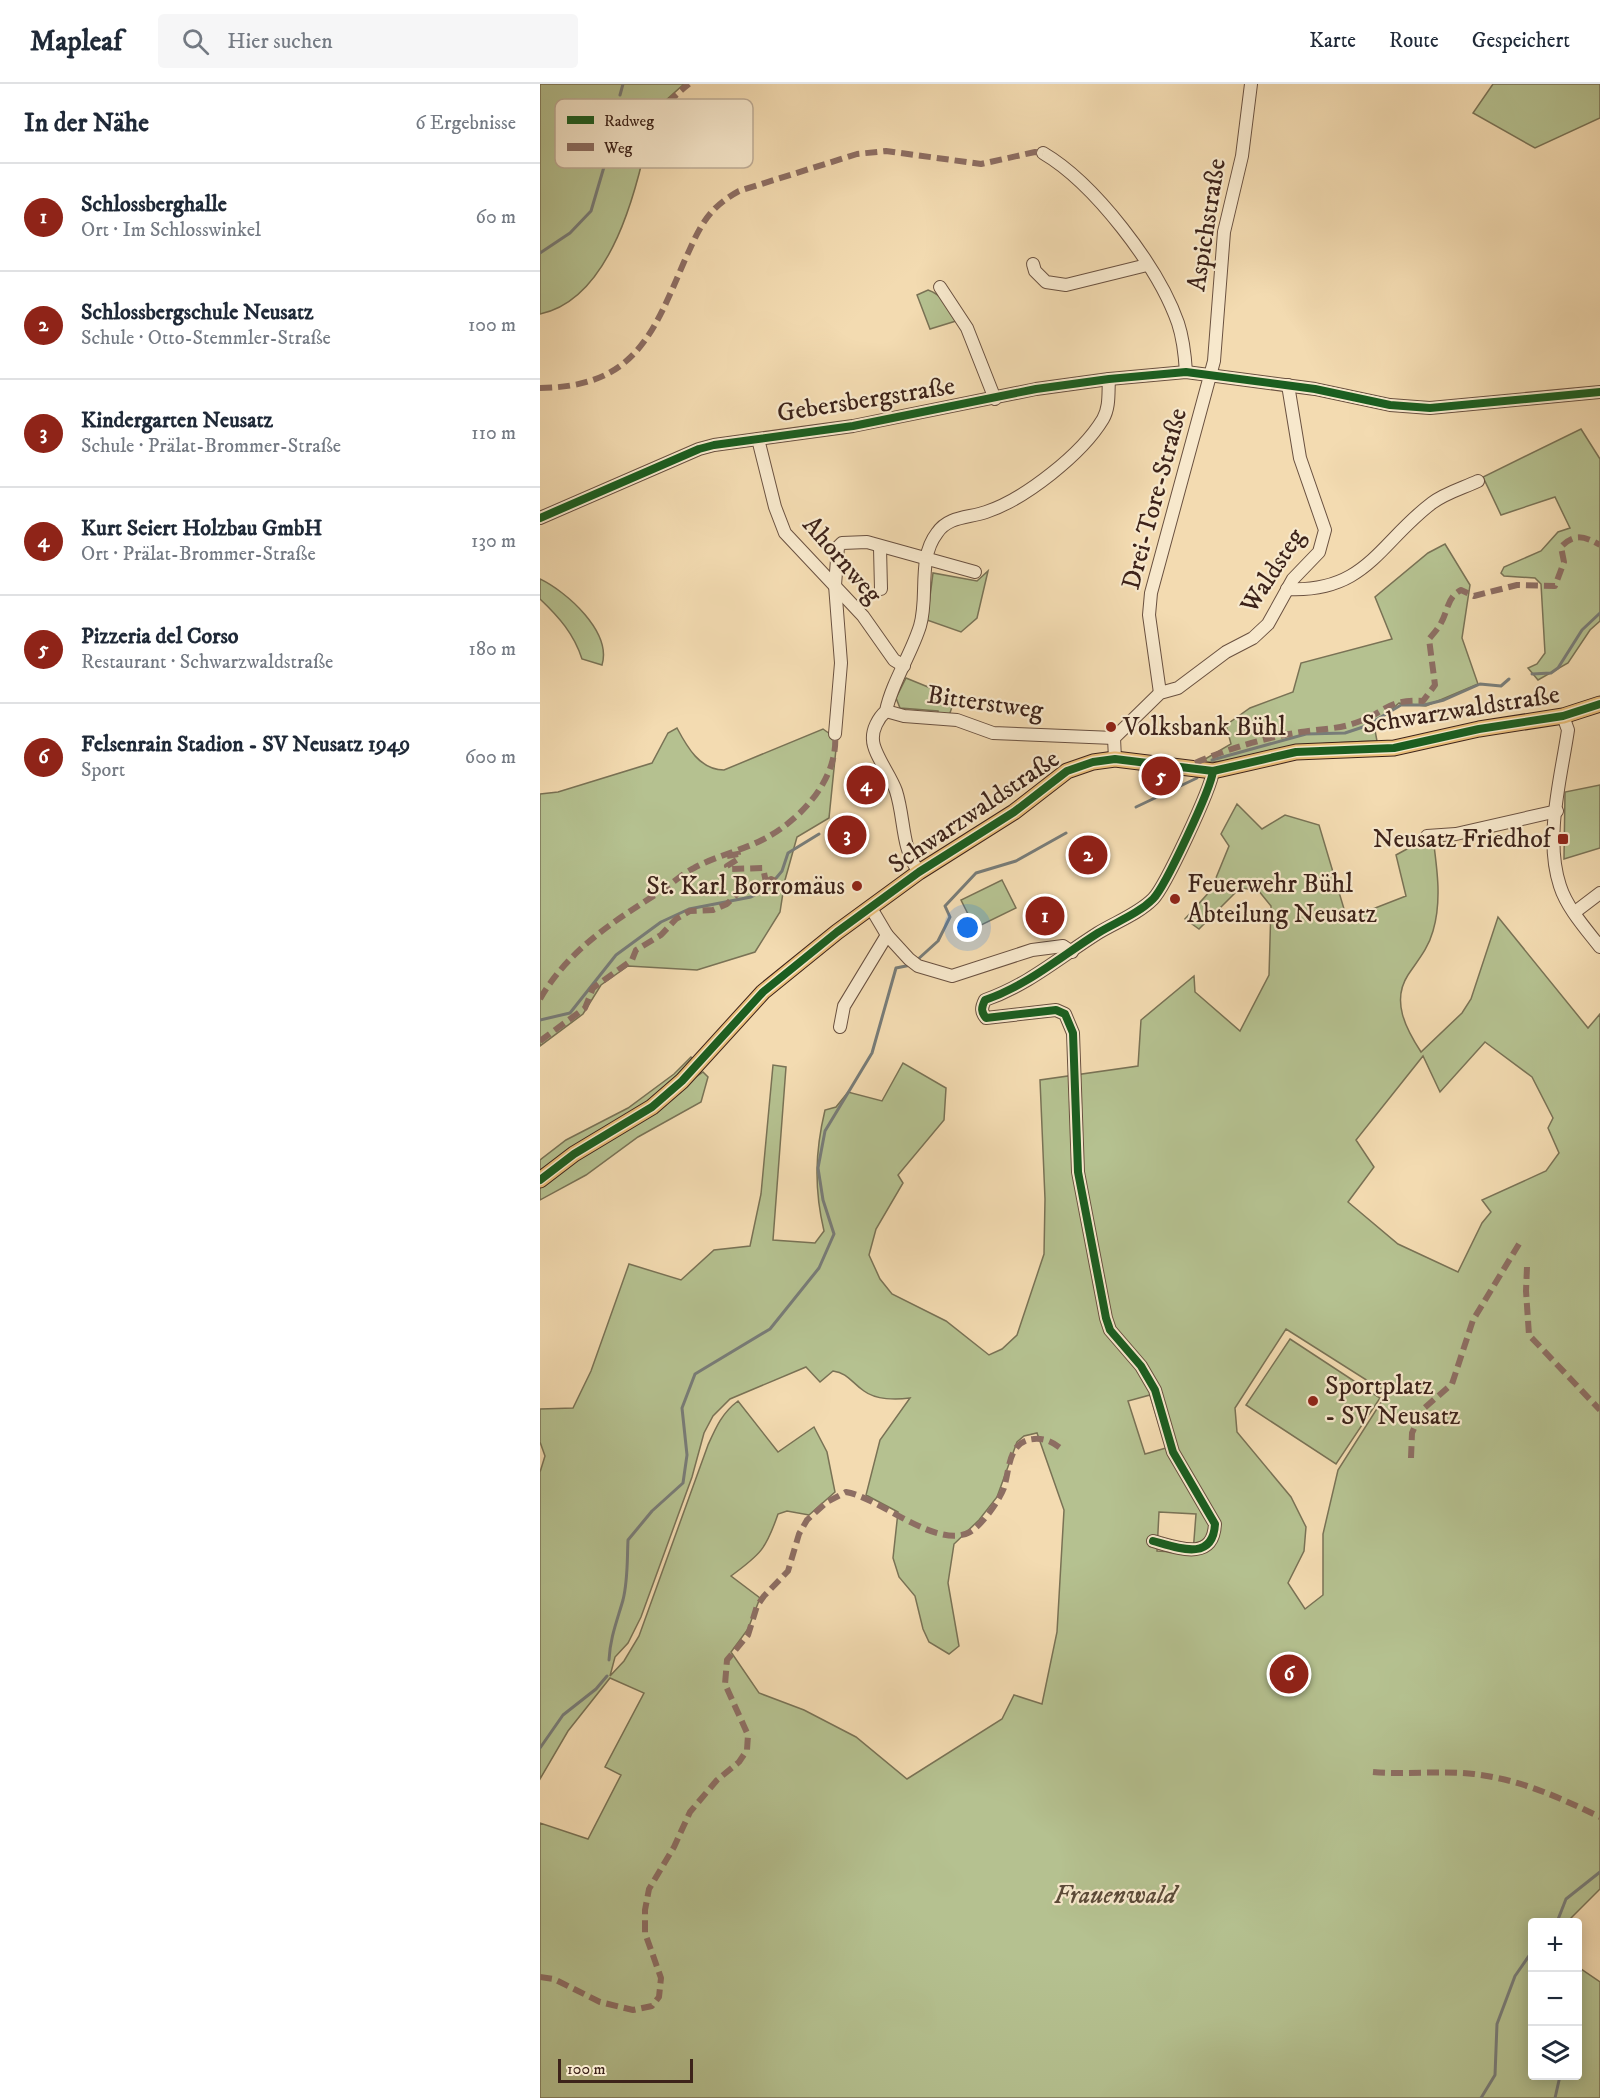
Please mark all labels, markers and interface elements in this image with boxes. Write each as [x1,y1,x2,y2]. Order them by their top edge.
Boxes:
search box [158,14,578,68]
text: Mapleaf [30,24,122,59]
icon: search [179,25,212,58]
text: Hier suchen [227,28,333,55]
text: Karte [1309,28,1356,54]
text: Route [1389,28,1439,54]
text: Gespeichert [1472,28,1570,54]
legend [555,99,753,168]
text: In der Nähe [24,107,149,140]
text: 6 Ergebnisse [415,111,516,136]
text: Radweg [604,111,654,131]
text: Weg [603,138,633,158]
street label: Aspichstraße [1180,156,1234,294]
text: Schlossberghalle [81,191,227,218]
text: 1 [40,205,47,230]
text: 60 m [476,205,516,230]
text: Ort · Im Schlosswinkel [81,218,261,243]
text: Schlossbergschule Neusatz [81,299,314,326]
text: 2 [39,313,48,338]
text: 100 m [468,313,516,338]
text: Schule · Otto-Stemmler-Straße [81,326,331,351]
street label: Gebersbergstraße [775,370,957,430]
street label: Drei-Tore-Straße [1115,405,1195,593]
text: Kindergarten Neusatz [81,407,273,434]
text: 3 [40,421,47,446]
text: 110 m [471,421,516,446]
text: Schule · Prälat-Brommer-Straße [81,434,341,459]
street label: Ahornweg [795,509,889,611]
text: Kurt Seiert Holzbau GmbH [81,515,322,542]
street label: Waldsteg [1233,522,1313,620]
text: 4 [38,529,49,554]
text: 130 m [471,529,516,554]
text: Ort · Prälat-Brommer-Straße [81,542,316,567]
text: Pizzeria del Corso [81,623,238,650]
text: 5 [39,637,48,662]
text: 180 m [469,637,516,662]
text: Restaurant · Schwarzwaldstraße [81,650,333,675]
street label: Schwarzwaldstraße [1360,678,1562,742]
street label: Bitterstweg [925,679,1046,728]
place label: Volksbank Bühl [1122,711,1286,744]
marker: Volksbank Bühl [1104,720,1118,734]
text: Felsenrain Stadion - SV Neusatz 1949 [81,731,410,758]
street label: Schwarzwaldstraße [882,743,1066,881]
text: 6 [38,745,49,770]
text: 600 m [465,745,516,770]
pin: 5 [1142,754,1180,798]
text: Sport [81,758,125,783]
pin: 4 [846,762,886,808]
pin: 3 [828,812,866,858]
place label: Neusatz Friedhof [1373,823,1555,856]
pin: 2 [1068,832,1108,878]
marker: Neusatz Friedhof [1556,832,1570,846]
place label: Feuerwehr Bühl Abteilung Neusatz [1187,868,1377,931]
place label: St. Karl Borromäus [646,870,845,903]
marker: St. Karl Borromäus [850,879,864,893]
marker: Feuerwehr Bühl Abteilung Neusatz [1168,892,1182,906]
pin: 1 [1026,894,1064,938]
your location [953,913,982,942]
place label: Sportplatz - SV Neusatz [1325,1370,1460,1433]
marker: Sportplatz - SV Neusatz [1306,1394,1320,1408]
pin: 6 [1270,1652,1308,1696]
park label: Frauenwald [1054,1879,1180,1912]
map controls [1528,1918,1582,2080]
button: + [1528,1918,1582,1972]
button: − [1528,1972,1582,2026]
button: layers [1528,2026,1582,2080]
scale bar [558,2056,693,2084]
text: 100 m [567,2059,606,2079]

